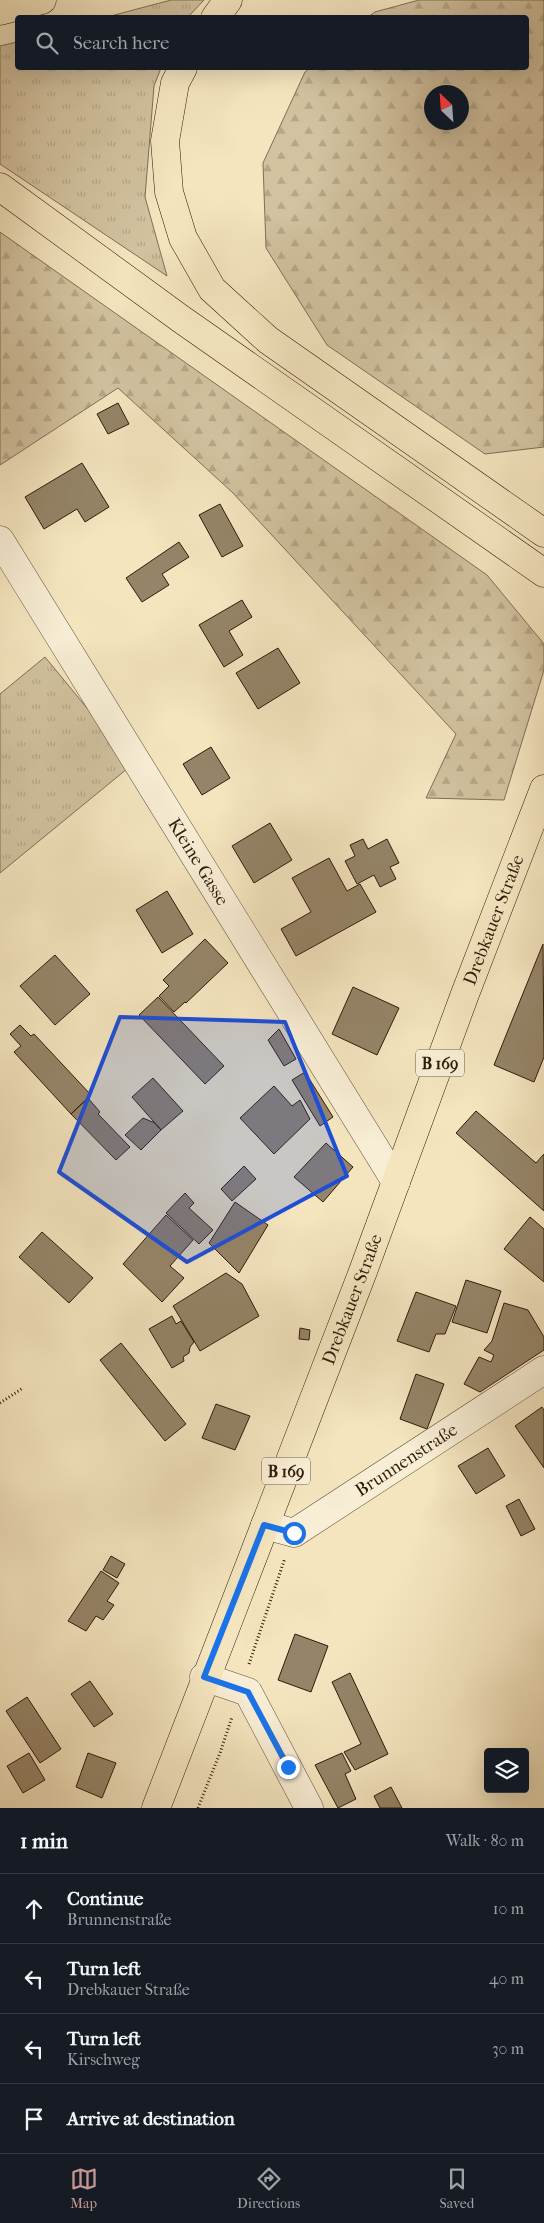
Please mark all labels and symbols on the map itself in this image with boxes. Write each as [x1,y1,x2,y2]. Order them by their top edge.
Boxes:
north arrow [424,85,469,130]
street label: Kleine Gasse [164,814,233,909]
street label: Drebkauer Straße [459,852,528,988]
road number: B 169 [416,1050,464,1076]
street label: Drebkauer Straße [318,1231,386,1368]
street label: Brunnenstraße [351,1419,461,1501]
road number: B 169 [262,1458,310,1484]
route start [283,1522,306,1545]
route end [277,1756,300,1779]

